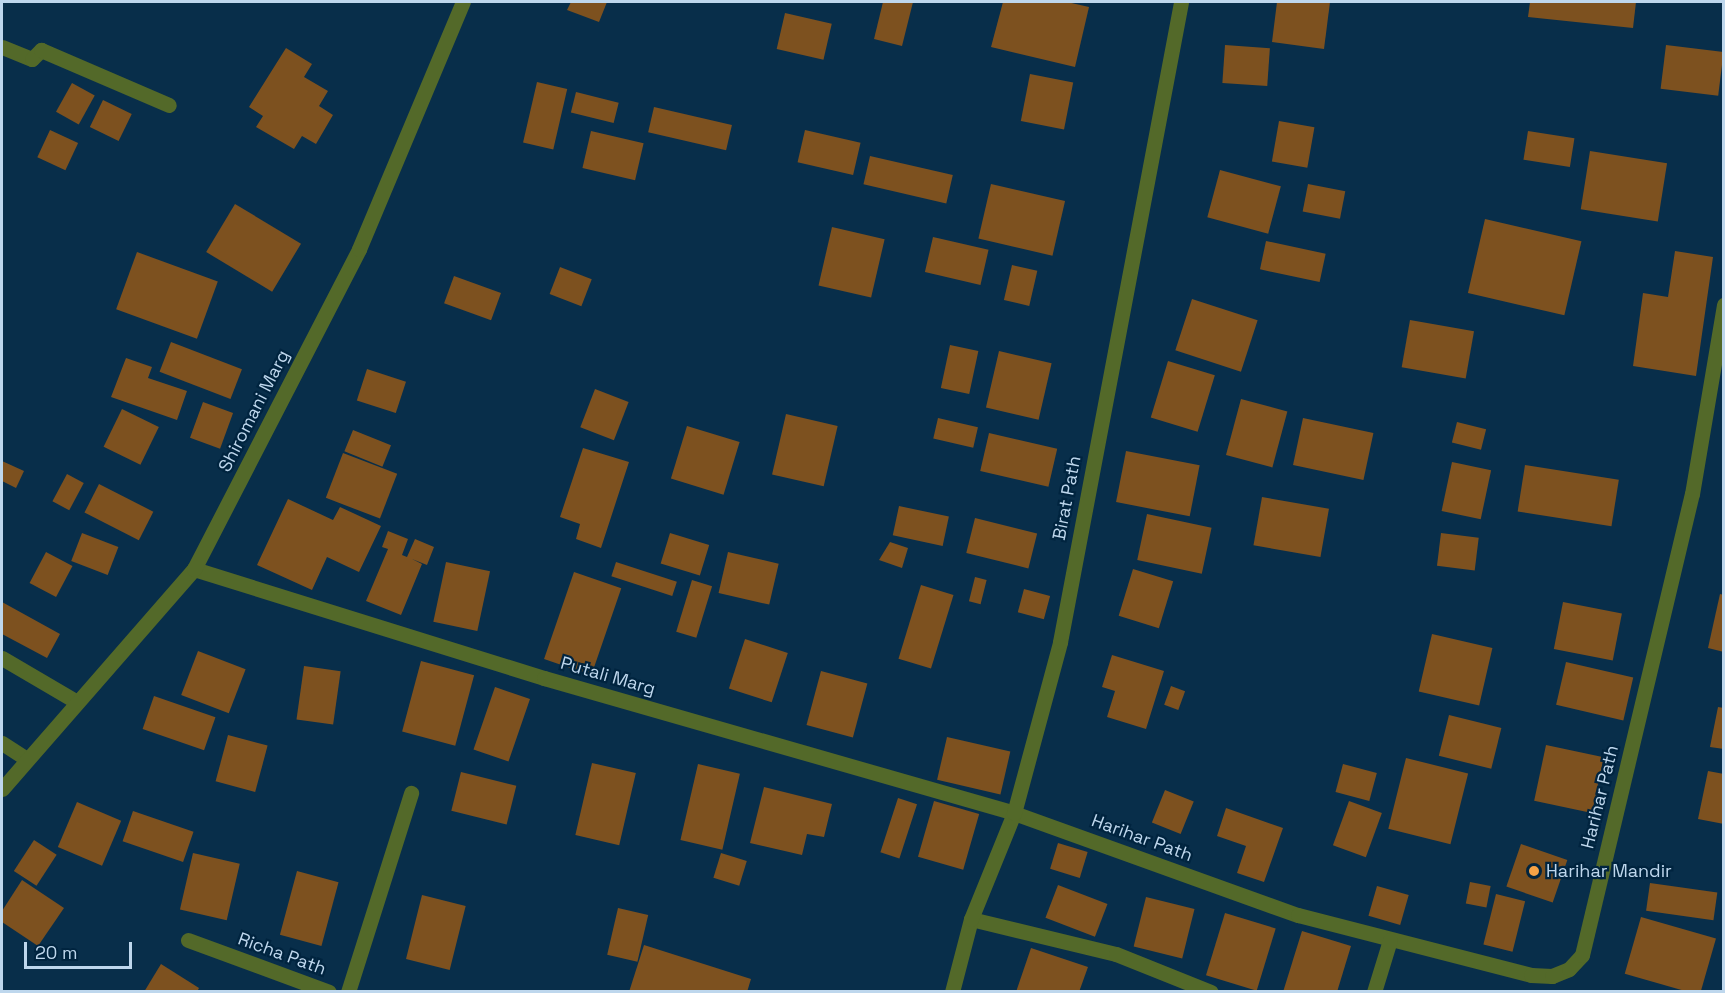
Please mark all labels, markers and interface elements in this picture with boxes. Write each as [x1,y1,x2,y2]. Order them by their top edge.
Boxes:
street label: Shiromani Marg [214,346,294,476]
street label: Birat Path [1048,454,1086,542]
street label: Putali Marg [558,652,658,700]
street label: Harihar Path [1577,743,1623,851]
street label: Harihar Path [1089,810,1195,866]
place label: Harihar Mandir [1546,860,1672,882]
marker: Harihar Mandir [1527,864,1541,878]
street label: Richa Path [235,928,329,980]
scale bar [27,930,135,968]
text: 20 m [35,941,78,964]

